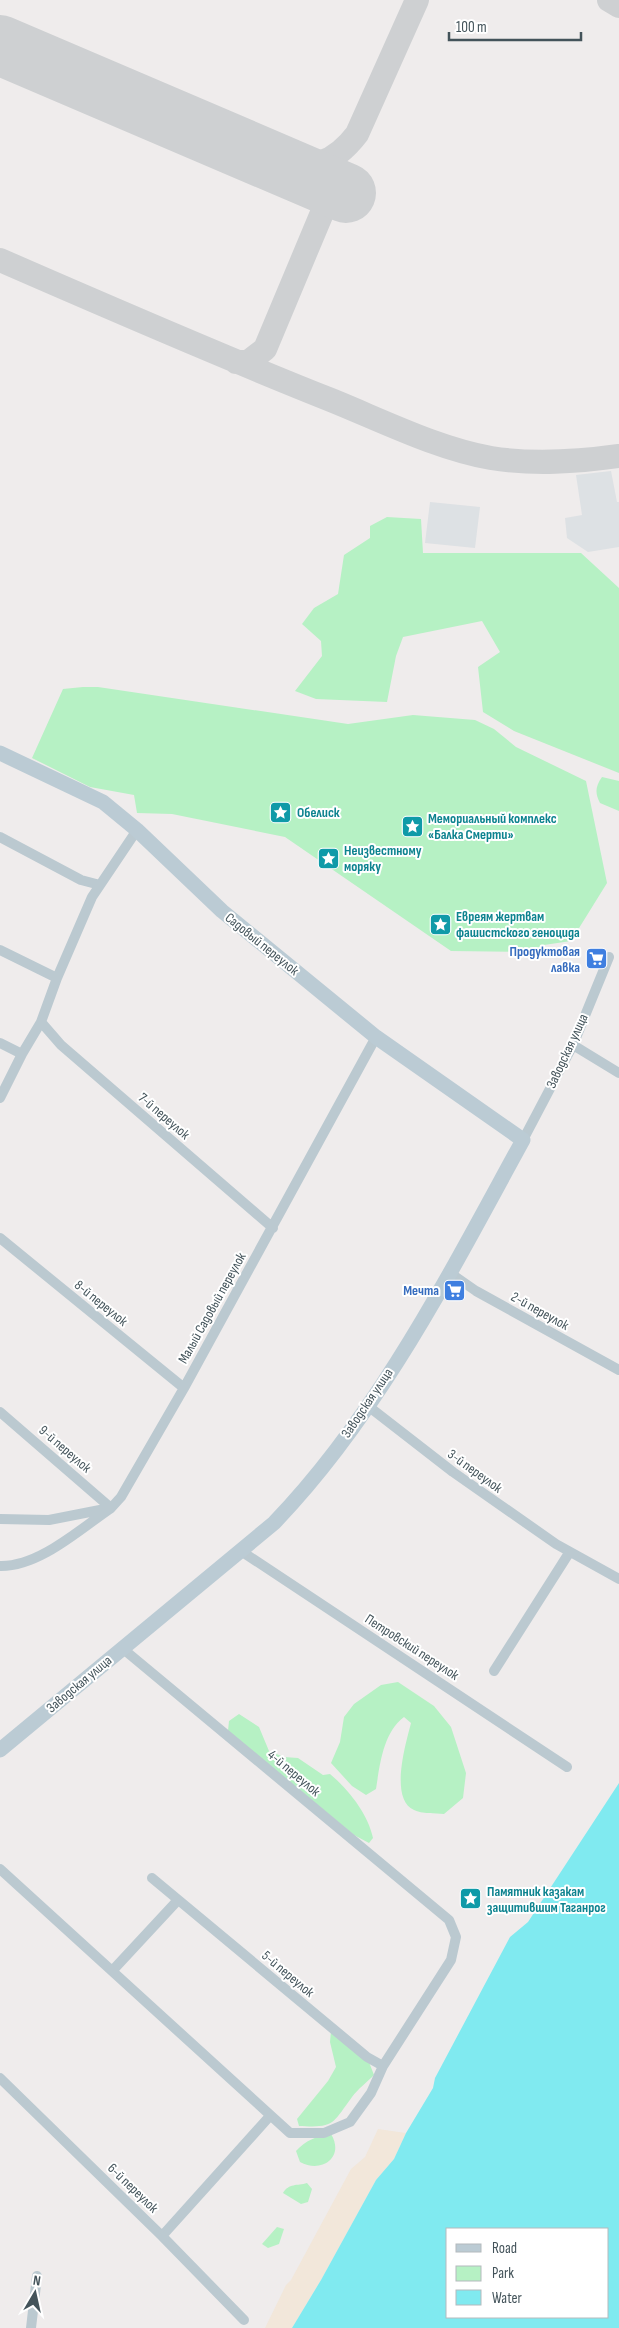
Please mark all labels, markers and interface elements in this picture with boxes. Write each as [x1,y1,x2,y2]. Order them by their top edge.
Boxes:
scale bar [449,10,582,42]
text: 100 m [456,18,487,37]
place icon: Обелиск [269,800,293,824]
place label: Обелиск [297,804,340,821]
place label: Мемориальный комплекс «Балка Смерти» [428,810,557,843]
place icon: Мемориальный комплекс «Балка Смерти» [400,814,424,838]
place label: Неизвестному моряку [344,842,422,875]
place icon: Неизвестному моряку [316,846,340,870]
place label: Евреям жертвам фашистского геноцида [456,908,580,941]
street label: Садовый переулок [222,909,303,979]
place icon: Евреям жертвам фашистского геноцида [428,912,452,936]
place label: Продуктовая лавка [510,943,580,976]
supermarket icon: Продуктовая лавка [584,947,608,971]
street label: Заводская улица [542,1011,592,1091]
street label: 7-й переулок [135,1089,194,1143]
street label: Малый Садовый переулок [174,1249,250,1367]
street label: 8-й переулок [71,1276,132,1330]
supermarket icon: Мечта [443,1278,467,1302]
place label: Мечта [403,1282,439,1299]
street label: 2-й переулок [508,1288,572,1334]
street label: Заводская улица [338,1365,396,1441]
street label: 9-й переулок [35,1422,95,1477]
street label: 3-й переулок [444,1445,506,1497]
street label: Петровский переулок [362,1610,463,1684]
street label: Заводская улица [43,1652,115,1716]
street label: 4-й переулок [264,1746,324,1800]
place label: Памятник казакам защитившим Таганрог [487,1883,606,1916]
place icon: Памятник казакам защитившим Таганрог [459,1887,483,1911]
street label: 5-й переулок [258,1947,318,2001]
street label: 6-й переулок [104,2160,162,2217]
legend [446,2228,609,2318]
text: Road [492,2239,517,2258]
text: Park [492,2264,514,2283]
north arrow [10,2268,60,2318]
text: N [32,2272,42,2290]
text: Water [492,2289,523,2308]

